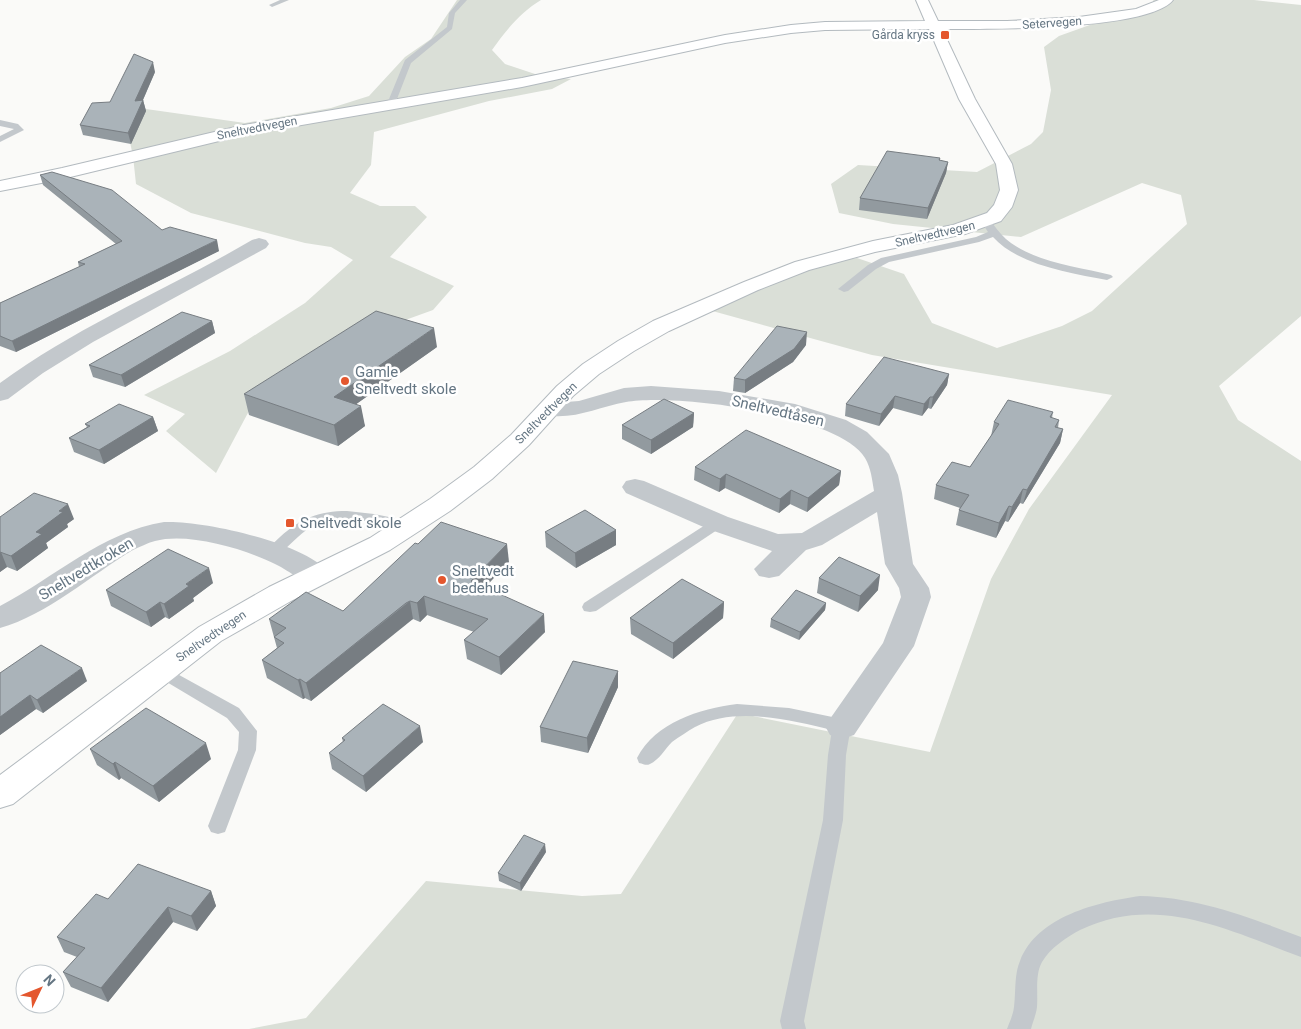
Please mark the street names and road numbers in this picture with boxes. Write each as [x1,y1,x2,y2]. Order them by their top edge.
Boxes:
street label: Setervegen [1022,14,1082,32]
street label: Sneltvedtvegen [216,113,298,143]
street label: Sneltvedtvegen [894,218,976,250]
street label: Sneltvedtvegen [512,379,580,447]
street label: Sneltvedtåsen [730,392,826,430]
street label: Sneltvedtkroken [36,534,136,604]
street label: Sneltvedtvegen [173,607,249,665]

